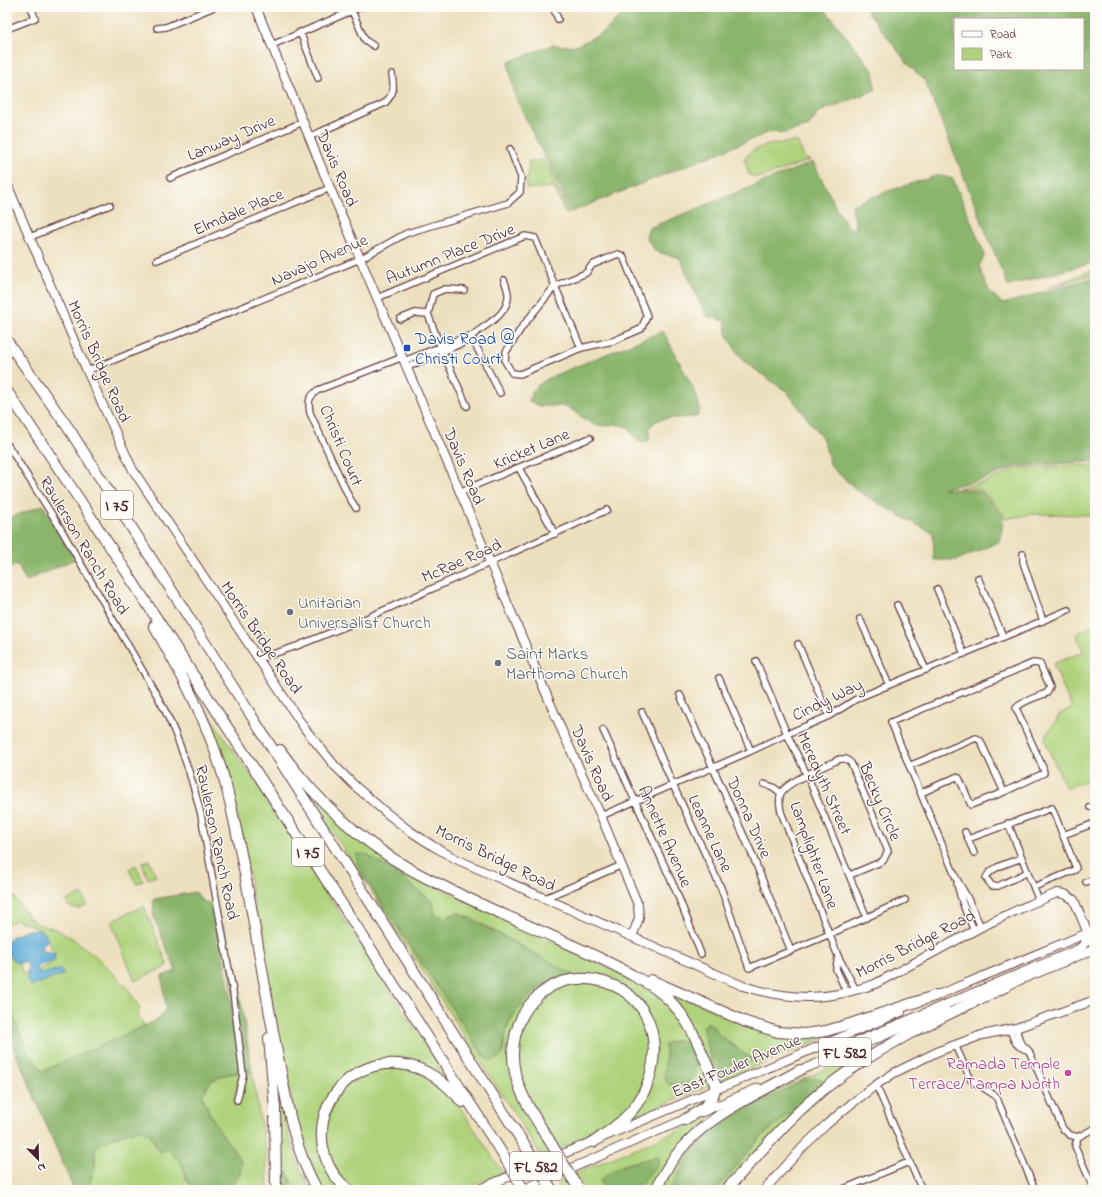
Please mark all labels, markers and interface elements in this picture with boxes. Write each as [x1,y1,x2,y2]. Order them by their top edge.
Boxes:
legend [954,18,1084,70]
text: Road [990,26,1016,44]
text: Park [990,46,1012,64]
street label: Lanway Drive [184,108,280,169]
street label: Davis Road [309,125,364,211]
street label: Elmdale Place [190,182,288,243]
street label: Autumn Place Drive [382,217,519,292]
street label: Navajo Avenue [267,228,372,293]
street label: Morris Bridge Road [59,296,137,428]
place label: Davis Road @ Christi Court [414,327,514,372]
marker: Davis Road @ Christi Court [402,343,412,353]
street label: Christi Court [312,401,369,490]
street label: Kricket Lane [490,422,574,477]
street label: Davis Road [436,423,491,509]
street label: Raulerson Ranch Road [32,472,135,620]
road number: I 75 [101,491,133,519]
street label: McRae Road [418,532,506,590]
street label: Morris Bridge Road [212,576,308,701]
place label: Unitarian Universalist Church [298,591,430,636]
marker: Unitarian Universalist Church [285,607,295,617]
place label: Saint Marks Marthoma Church [506,642,628,687]
marker: Saint Marks Marthoma Church [493,658,503,668]
street label: Cindy Way [788,672,868,729]
street label: Davis Road [563,721,620,806]
street label: Meredyth Street [789,728,858,840]
street label: Becky Circle [851,757,908,846]
street label: Raulerson Ranch Road [188,762,245,923]
street label: Donna Drive [719,772,778,863]
street label: Annette Avenue [631,782,698,892]
street label: Leanne Lane [681,791,739,877]
street label: Lamplighter Lane [781,798,845,914]
street label: Morris Bridge Road [430,818,560,900]
road number: I 75 [292,838,324,866]
street label: Morris Bridge Road [851,903,981,987]
street label: East Fowler Avenue [668,1028,805,1105]
road number: FL 582 [819,1038,871,1066]
place label: Ramada Temple Terrace/Tampa North [908,1052,1060,1097]
marker: Ramada Temple Terrace/Tampa North [1063,1068,1073,1078]
north arrow [18,1139,58,1179]
road number: FL 582 [510,1152,562,1180]
text: N [35,1158,48,1176]

